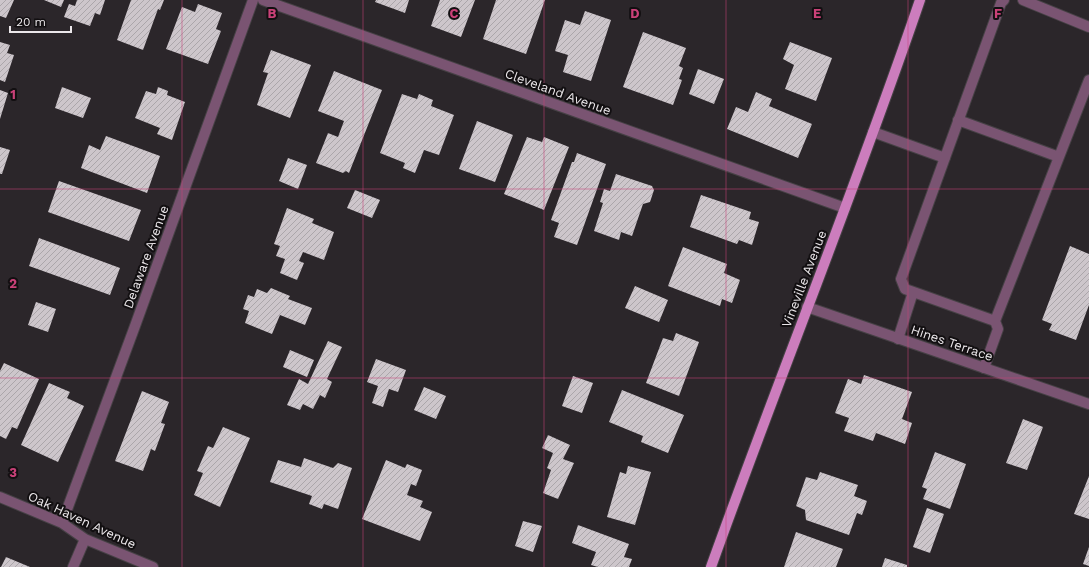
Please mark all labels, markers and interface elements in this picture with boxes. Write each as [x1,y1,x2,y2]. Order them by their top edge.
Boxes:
text: B [268,6,277,21]
text: C [450,6,459,21]
text: D [630,6,640,21]
text: E [813,6,821,21]
text: F [994,6,1002,21]
scale bar [10,8,71,34]
text: 20 m [16,15,46,29]
street label: Cleveland Avenue [503,66,613,118]
text: 1 [10,87,16,102]
street label: Delaware Avenue [120,203,172,311]
street label: Vineville Avenue [779,228,829,330]
text: 2 [9,276,17,291]
street label: Hines Terrace [909,322,995,364]
text: 3 [9,465,17,480]
street label: Oak Haven Avenue [26,488,138,552]

